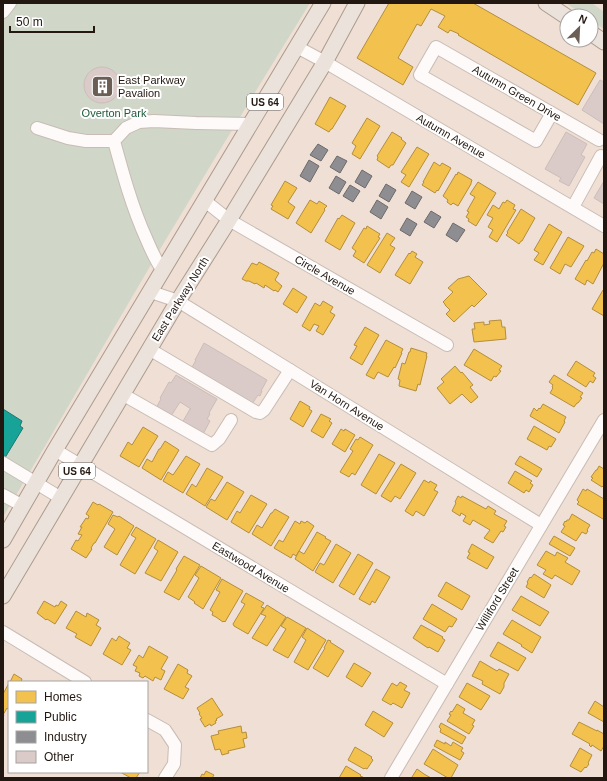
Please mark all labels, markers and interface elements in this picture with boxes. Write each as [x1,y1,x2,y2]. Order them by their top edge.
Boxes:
scale bar [10,8,94,34]
north arrow [559,8,599,48]
text: N [577,12,589,26]
text: 50 m [16,15,43,29]
street label: Autumn Green Drive [471,63,563,123]
building icon: East Parkway Pavalion [89,73,115,99]
place label: East Parkway Pavalion [118,74,186,99]
road number: US 64 [247,94,283,110]
park label: Overton Park [82,107,147,119]
street label: Autumn Avenue [414,111,488,161]
street label: Circle Avenue [293,253,357,297]
street label: East Parkway North [149,255,211,343]
street label: Van Horn Avenue [308,377,386,433]
road number: US 64 [59,463,95,479]
street label: Eastwood Avenue [210,539,292,595]
street label: Williford Street [473,565,521,633]
legend [8,681,148,773]
text: Homes [44,690,82,704]
text: Public [44,710,77,724]
text: Industry [44,730,87,744]
text: Other [44,750,74,764]

